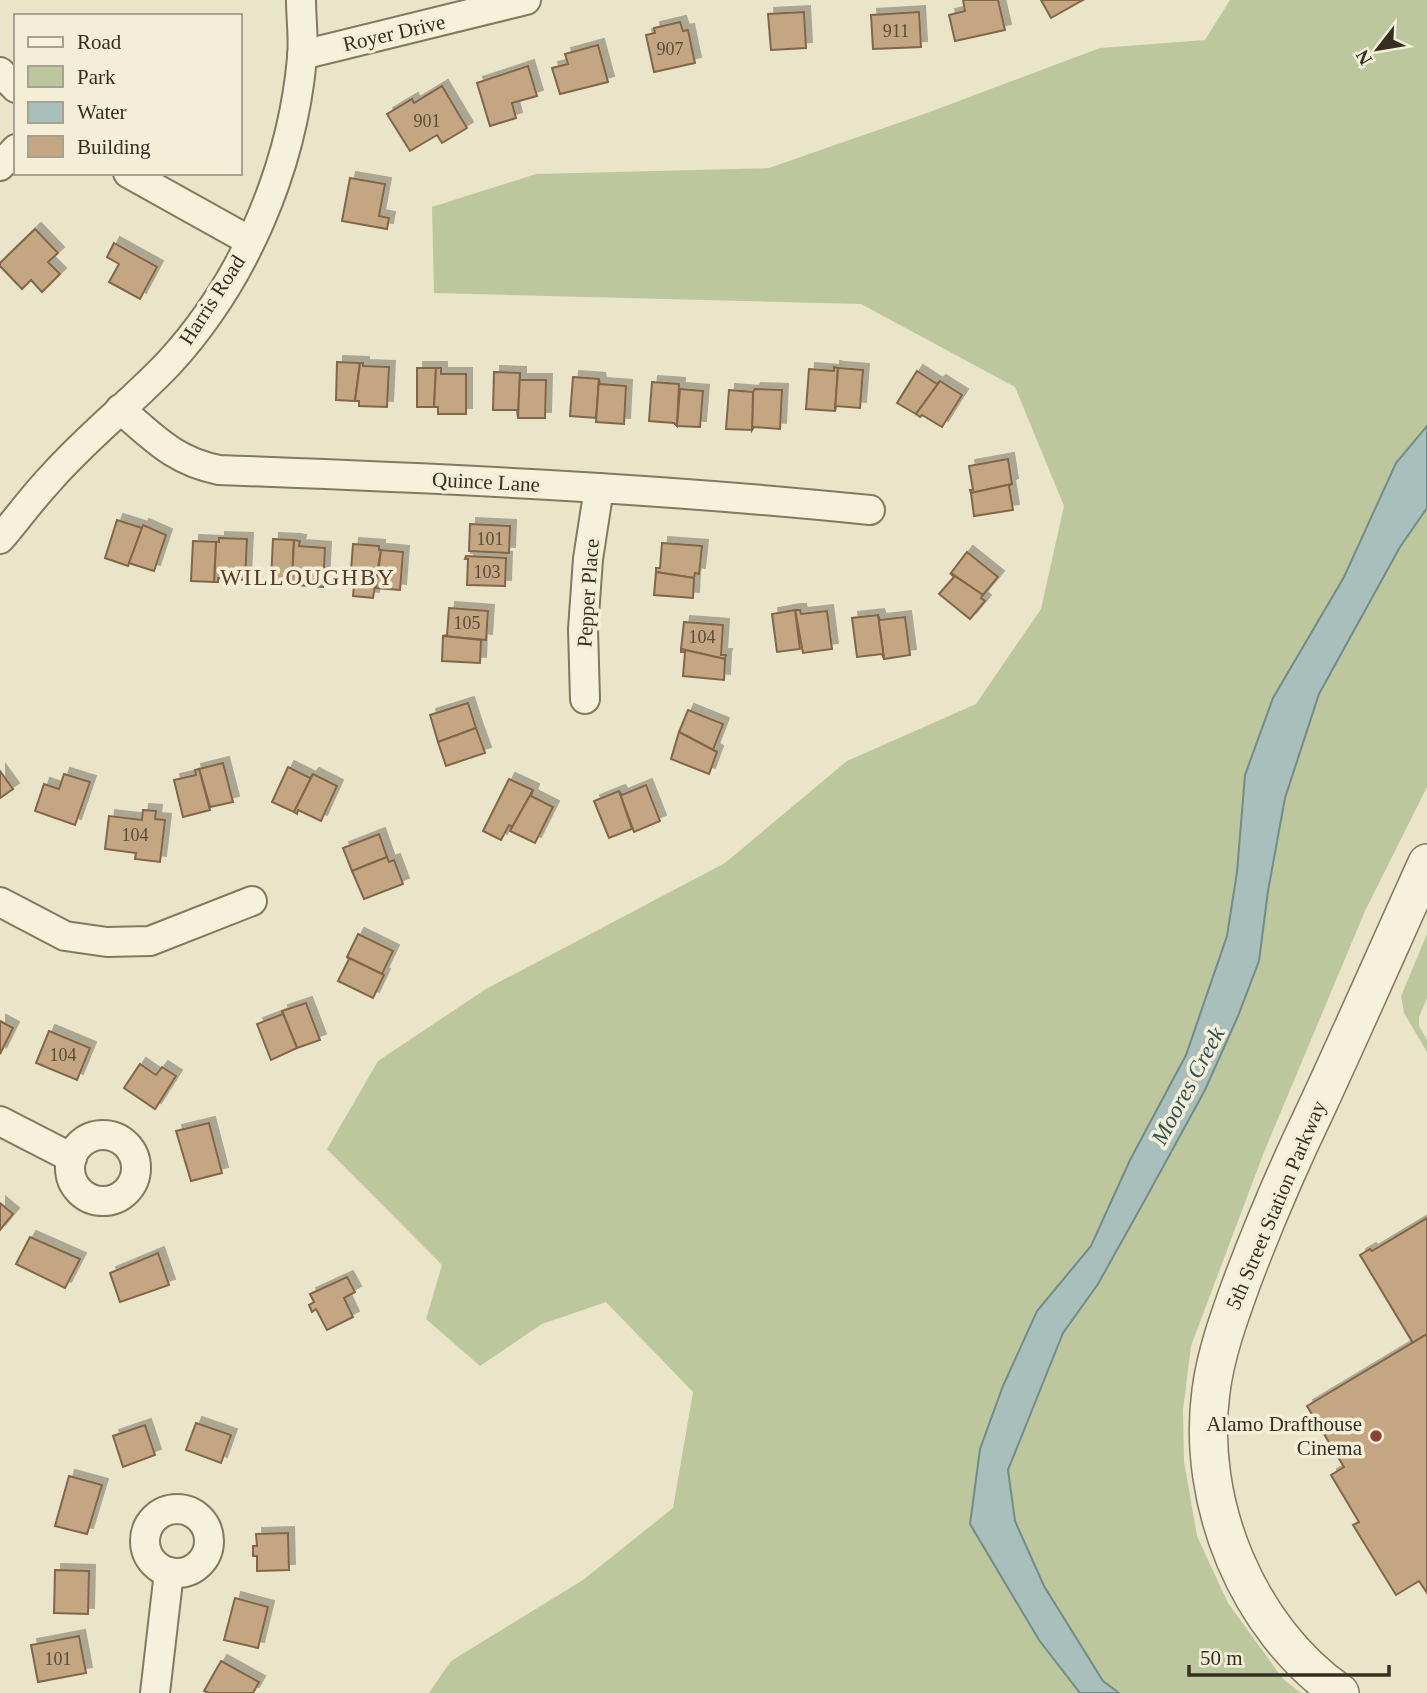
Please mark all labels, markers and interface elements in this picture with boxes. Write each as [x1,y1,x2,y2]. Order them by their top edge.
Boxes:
street label: Royer Drive [340,10,448,56]
legend [14,14,242,175]
north arrow [1343,14,1413,84]
house number: 911 [883,21,909,41]
text: Road [77,30,122,54]
house number: 907 [657,39,684,59]
text: N [1351,46,1376,69]
text: Park [77,65,116,89]
text: Water [77,100,127,124]
house number: 901 [414,111,441,131]
text: Building [77,135,151,159]
street label: Harris Road [174,250,250,349]
street label: Quince Lane [432,467,540,497]
house number: 101 [477,529,504,549]
street label: Pepper Place [572,538,604,648]
house number: 103 [474,562,501,582]
district label: WILLOUGHBY [220,565,396,590]
house number: 105 [454,613,481,633]
house number: 104 [689,627,716,647]
house number: 104 [122,825,149,845]
water label: Moores Creek [1146,1022,1230,1150]
house number: 104 [50,1045,77,1065]
street label: 5th Street Station Parkway [1221,1097,1331,1313]
place label: Alamo Drafthouse Cinema [1206,1412,1363,1460]
marker: Alamo Drafthouse Cinema [1368,1428,1384,1444]
scale bar [1189,1634,1388,1678]
text: 50 m [1200,1646,1243,1670]
house number: 101 [45,1649,72,1669]

